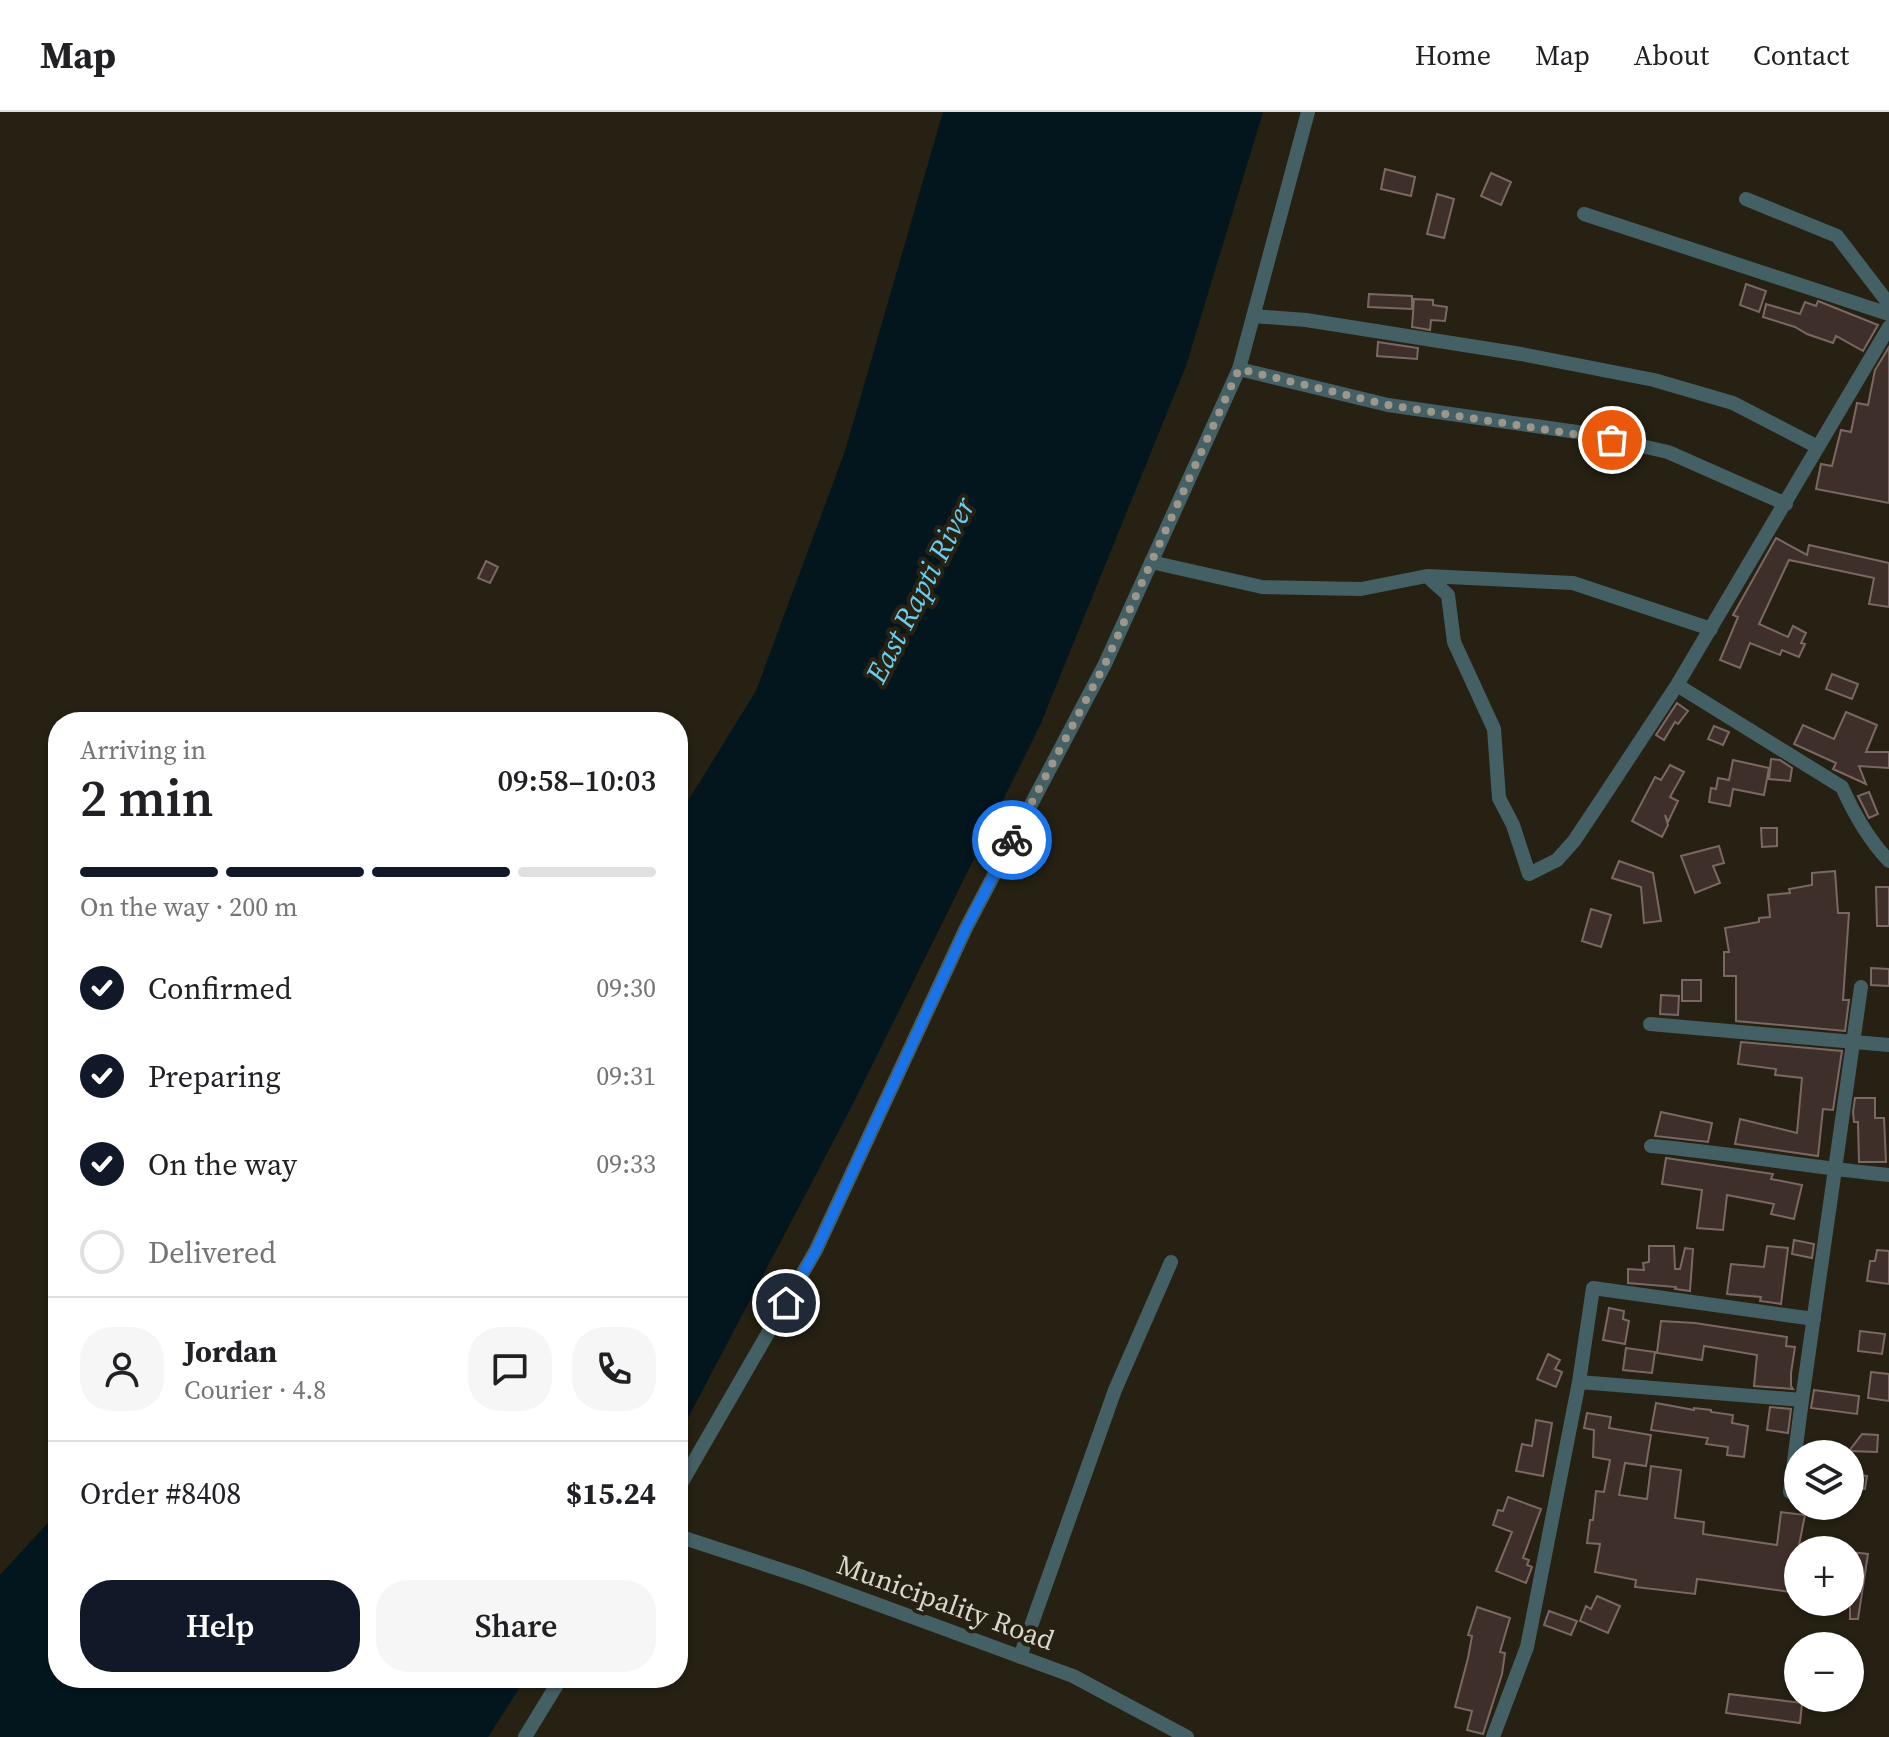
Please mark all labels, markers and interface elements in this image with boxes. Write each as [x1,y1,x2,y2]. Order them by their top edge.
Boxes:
text: Map [40,29,116,81]
text: Home [1415,36,1491,74]
text: Map [1535,36,1590,74]
text: About [1634,36,1709,74]
text: Contact [1753,36,1849,74]
pin [1578,406,1646,474]
icon: bag [1590,418,1634,462]
water label: East Rapti River [855,489,985,691]
text: Arriving in [80,732,206,768]
text: 09:58–10:03 [497,760,656,801]
text: 2 min [80,762,213,833]
courier [972,800,1052,880]
icon: bike [990,818,1034,862]
text: On the way · 200 m [80,889,298,925]
icon: check [80,966,124,1010]
text: Confirmed [148,968,292,1009]
text: 09:30 [596,970,656,1006]
icon: check [80,1054,124,1098]
text: Preparing [148,1056,281,1097]
text: 09:31 [596,1058,656,1094]
icon: check [80,1142,124,1186]
text: On the way [148,1144,297,1185]
text: 09:33 [596,1146,656,1182]
text: Delivered [148,1232,276,1273]
pin [752,1269,820,1337]
icon: home [764,1281,808,1325]
button: person [80,1327,164,1411]
button: chat [468,1327,552,1411]
button: phone [572,1327,656,1411]
text: Jordan [184,1331,277,1372]
text: Courier · 4.8 [184,1372,326,1408]
map controls [1784,1440,1864,1712]
button: layers [1784,1440,1864,1520]
text: Order #8408 [80,1473,241,1514]
text: $15.24 [566,1473,656,1514]
button: + [1784,1536,1864,1616]
street label: Municipality Road [832,1545,1060,1659]
button: Help [80,1580,360,1672]
button: Share [376,1580,656,1672]
button: − [1784,1632,1864,1712]

